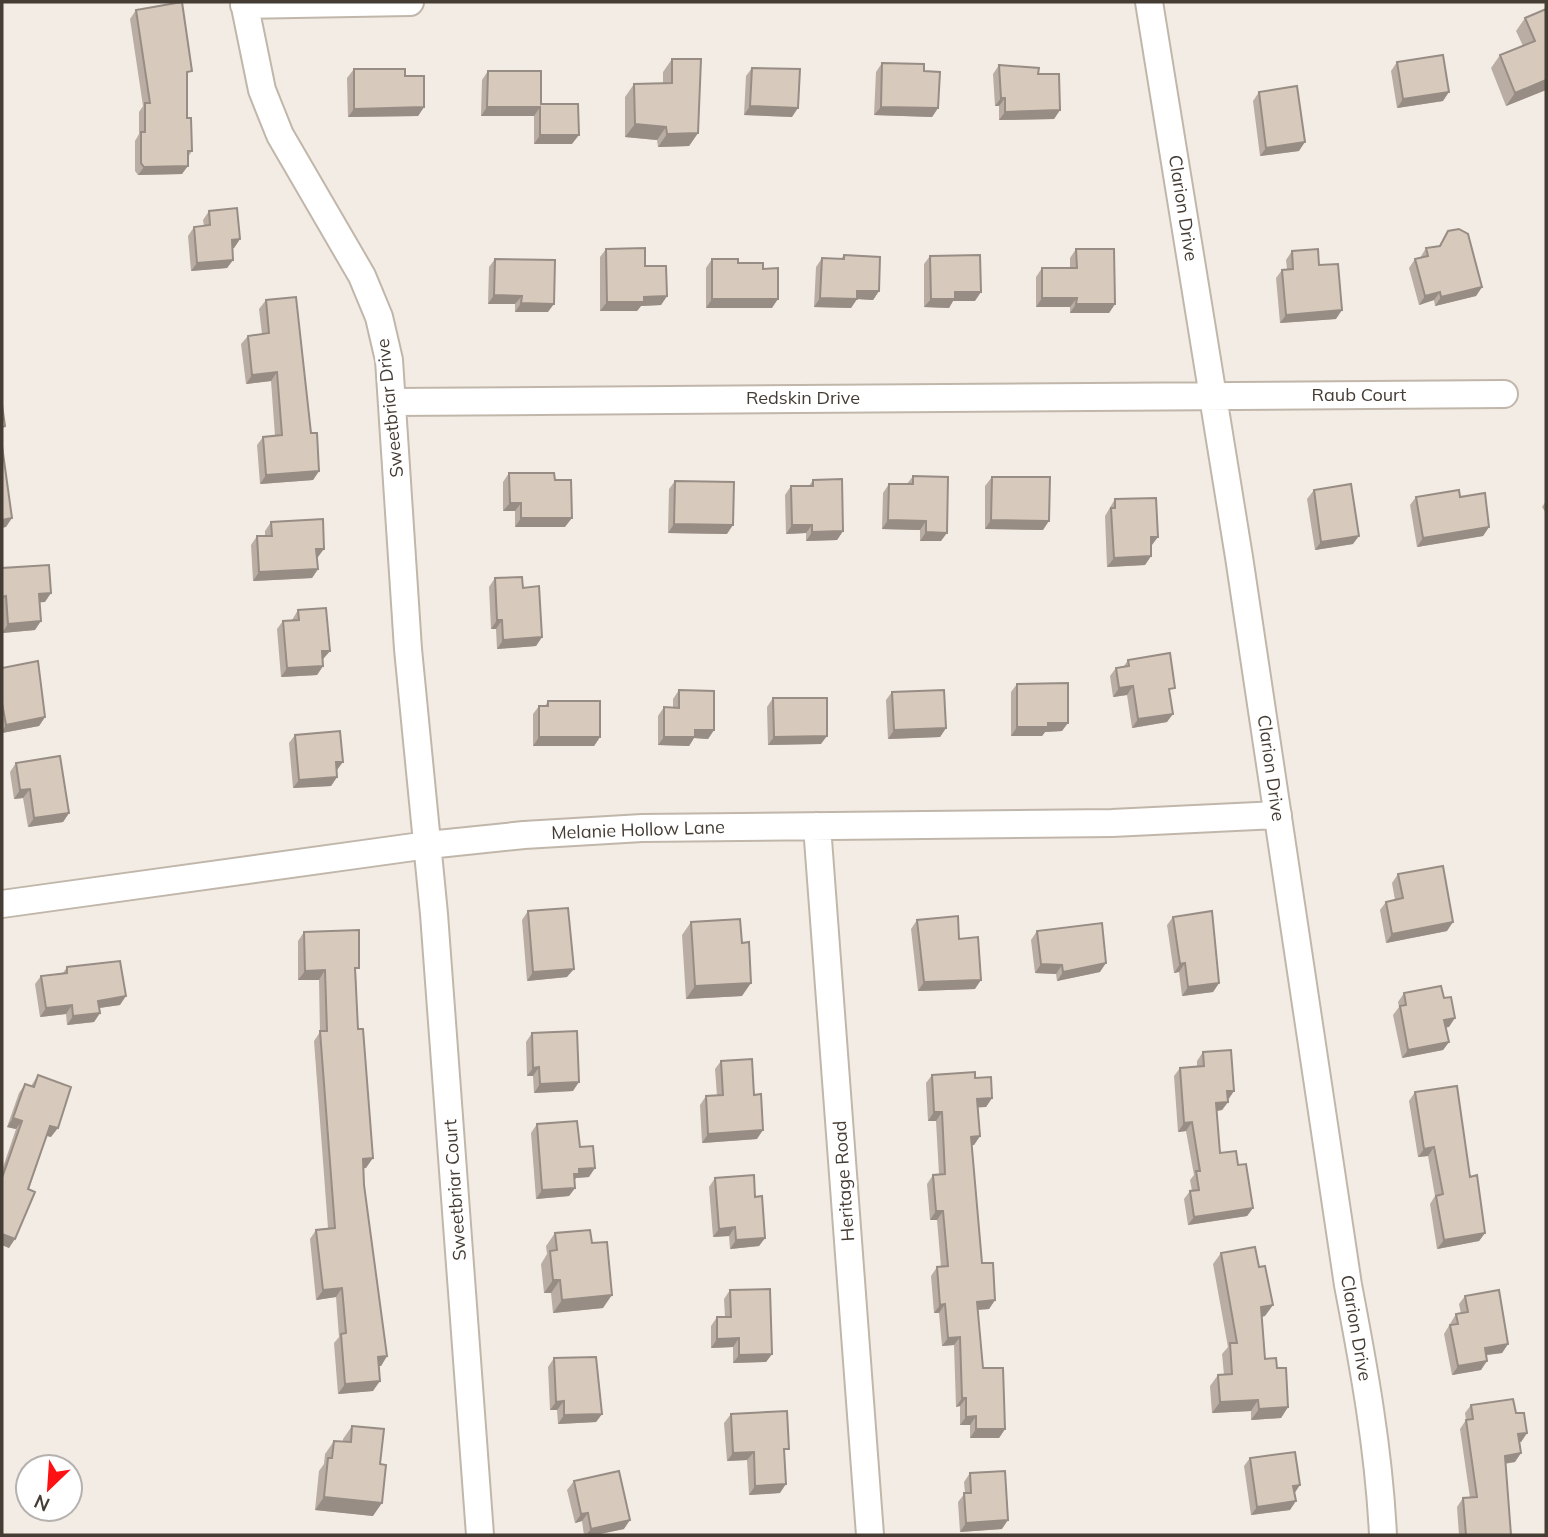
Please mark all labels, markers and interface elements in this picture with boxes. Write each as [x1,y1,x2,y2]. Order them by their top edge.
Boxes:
street label: Clarion Drive [1164,153,1203,263]
street label: Sweetbriar Drive [371,337,408,479]
street label: Raub Court [1312,383,1406,406]
street label: Redskin Drive [746,386,860,409]
street label: Clarion Drive [1253,713,1290,823]
street label: Melanie Hollow Lane [551,815,725,844]
street label: Sweetbriar Court [438,1119,471,1262]
street label: Heritage Road [828,1120,859,1242]
street label: Clarion Drive [1336,1273,1377,1383]
north arrow [14,1453,84,1523]
text: N [30,1489,53,1517]

